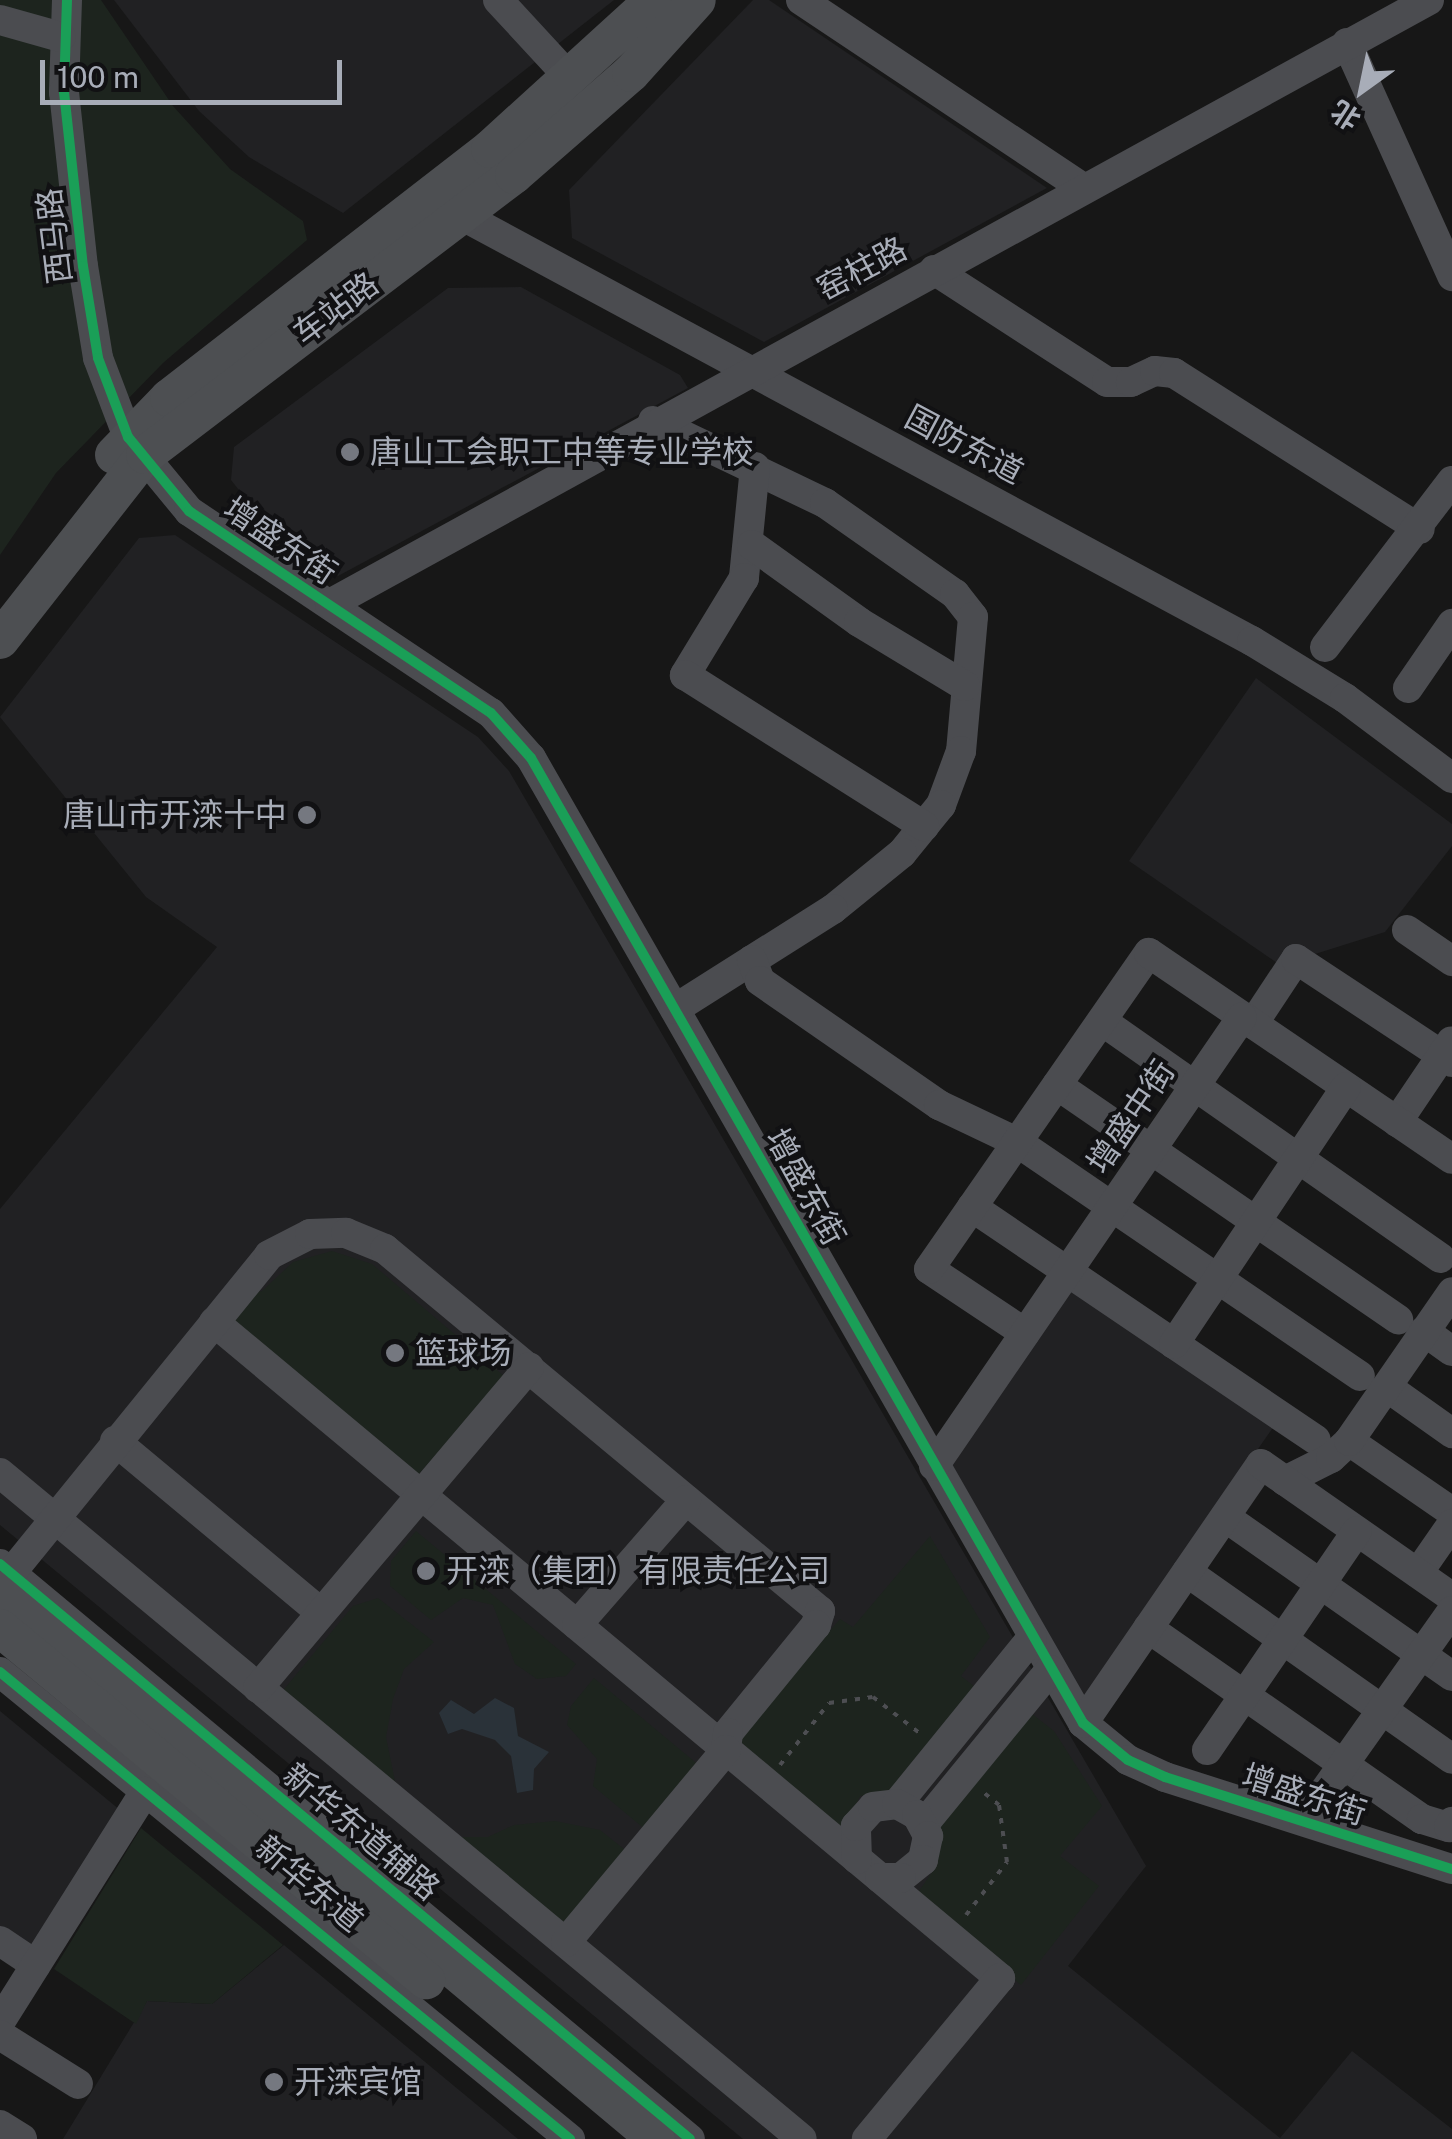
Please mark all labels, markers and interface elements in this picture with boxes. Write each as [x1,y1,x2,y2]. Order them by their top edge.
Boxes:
scale bar [45,40,348,102]
north arrow [1312,40,1412,140]
text: 100 m [57,59,139,95]
text: 北 [1325,94,1366,137]
street label: 西马路 [30,186,80,286]
street label: 窑柱路 [811,230,913,308]
street label: 车站路 [286,265,386,353]
street label: 国防东道 [898,398,1030,492]
place label: 唐山工会职工中等专业学校 [370,433,754,471]
marker: 唐山工会职工中等专业学校 [339,441,361,463]
street label: 增盛东街 [216,489,344,593]
place label: 唐山市开滦十中 [63,796,287,834]
marker: 唐山市开滦十中 [296,804,318,826]
street label: 增盛中街 [1079,1053,1183,1181]
street label: 增盛东街 [757,1122,853,1252]
place label: 篮球场 [415,1334,511,1372]
marker: 篮球场 [384,1342,406,1364]
place label: 开滦（集团）有限责任公司 [446,1552,830,1590]
marker: 开滦（集团）有限责任公司 [415,1560,437,1582]
street label: 新华东道辅路 [275,1756,447,1908]
street label: 增盛东街 [1237,1757,1371,1833]
street label: 新华东道 [248,1828,370,1940]
place label: 开滦宾馆 [294,2063,422,2101]
marker: 开滦宾馆 [263,2071,285,2093]

